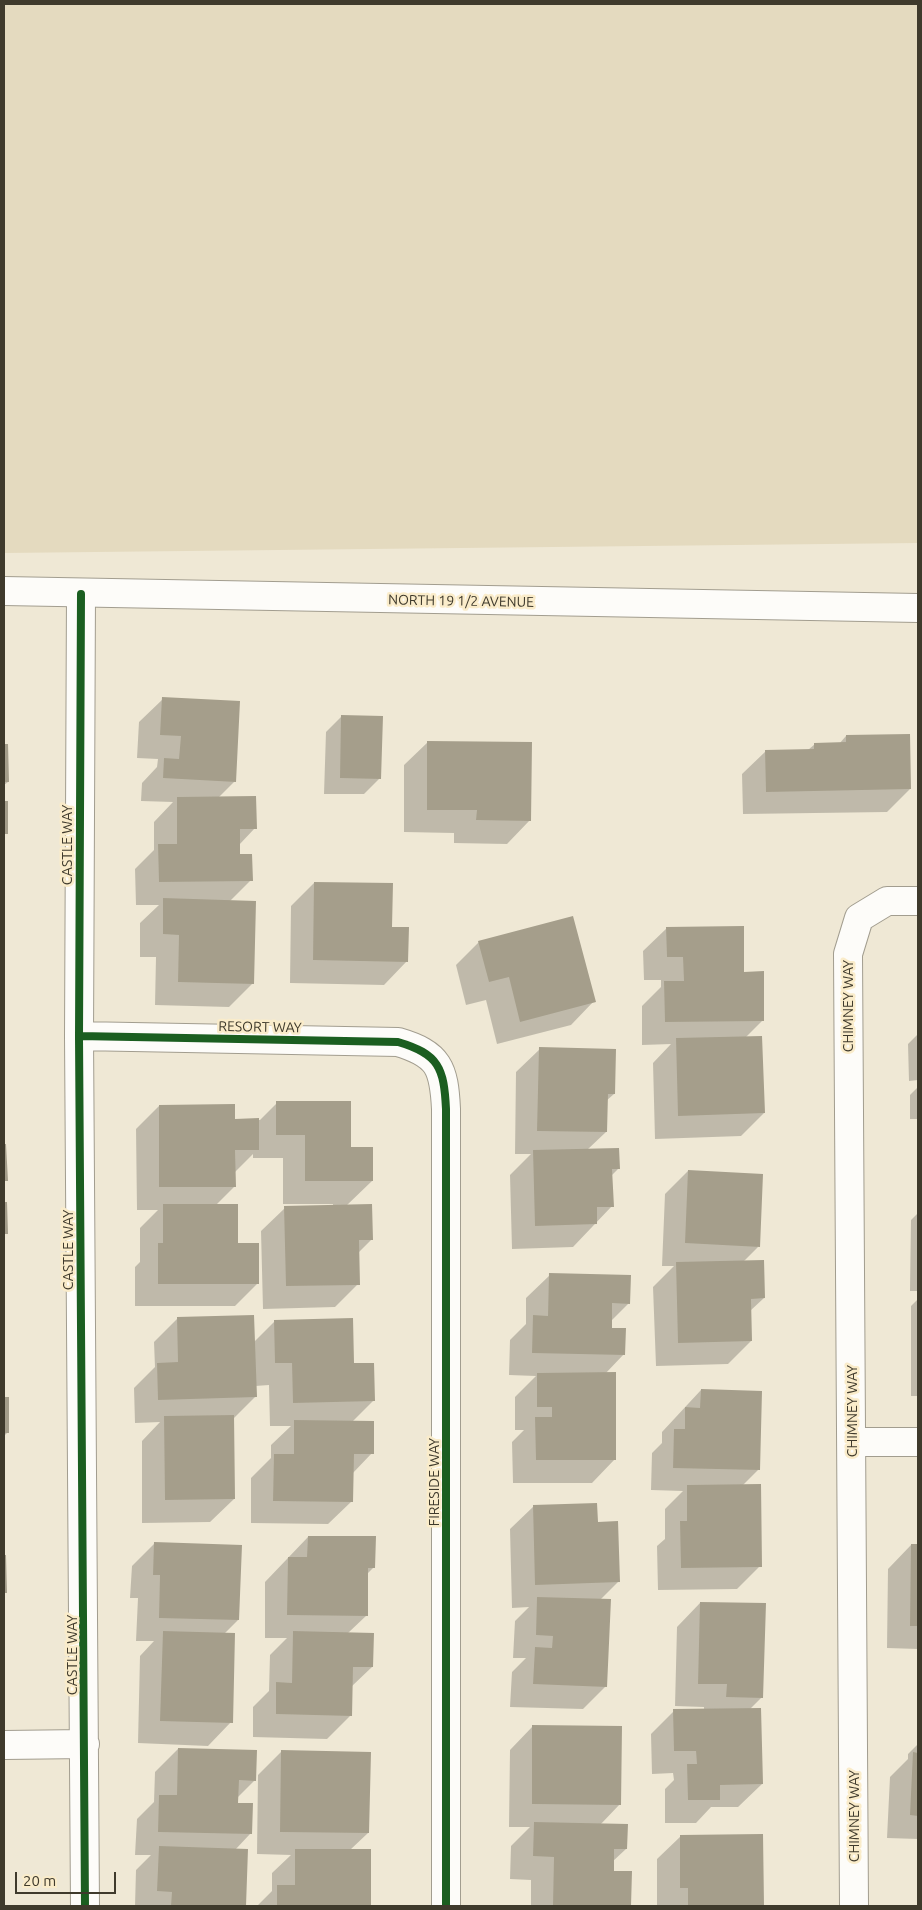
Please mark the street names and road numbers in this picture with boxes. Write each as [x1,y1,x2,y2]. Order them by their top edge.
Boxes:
street label: NORTH 19 1/2 AVENUE [388,591,534,611]
street label: CASTLE WAY [59,805,75,885]
street label: CHIMNEY WAY [840,960,856,1052]
street label: RESORT WAY [218,1018,302,1036]
street label: CASTLE WAY [60,1210,76,1290]
street label: CHIMNEY WAY [844,1365,860,1457]
street label: FIRESIDE WAY [426,1438,442,1526]
street label: CASTLE WAY [64,1615,80,1695]
street label: CHIMNEY WAY [846,1770,862,1862]

